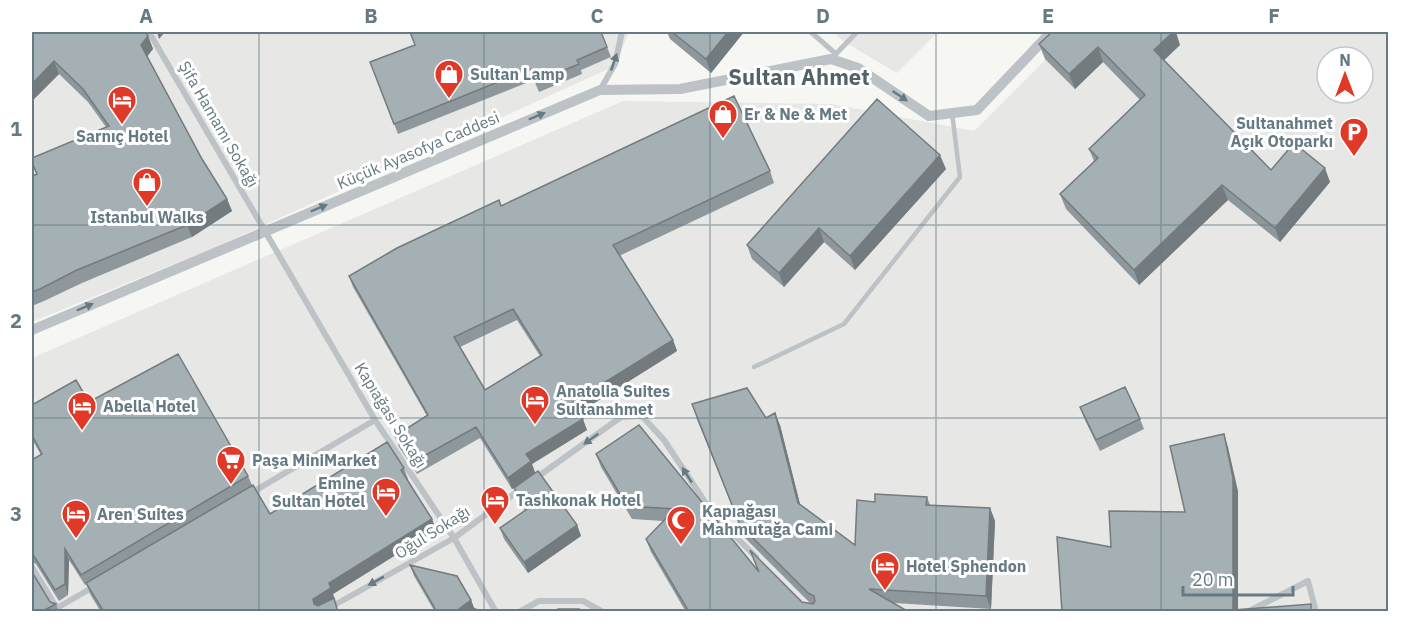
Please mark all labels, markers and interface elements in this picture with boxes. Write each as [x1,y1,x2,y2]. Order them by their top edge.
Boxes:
text: A [139,2,153,29]
text: B [364,2,378,29]
text: C [590,2,604,29]
text: D [816,2,830,29]
text: E [1042,2,1054,29]
text: F [1268,2,1280,29]
north arrow [1315,45,1375,105]
text: N [1339,50,1351,70]
one-way arrow [609,53,619,71]
street label: Şifa Hamamı Sokağı [175,57,263,191]
shop icon: Sultan Lamp [433,58,465,100]
district label: Sultan Ahmet [728,62,870,91]
place label: Sultan Lamp [470,64,565,84]
hotel icon: Sarnıç Hotel [106,84,138,126]
one-way arrow [892,91,909,102]
shop icon: Er & Ne & Met [707,98,739,140]
place label: Er & Ne & Met [744,104,847,124]
street label: Küçük Ayasofya Caddesi [334,107,502,193]
one-way arrow [529,111,547,121]
place label: Sultanahmet Açık Otoparkı [1231,113,1333,151]
text: 1 [10,115,22,142]
parking icon: Sultanahmet Açık Otoparkı [1338,116,1370,158]
place label: Sarnıç Hotel [76,126,168,146]
shop icon: Istanbul Walks [131,166,163,208]
one-way arrow [310,203,328,212]
place label: Istanbul Walks [90,207,204,227]
one-way arrow [77,302,95,312]
text: 2 [10,307,22,334]
street label: Kapıağası Sokağı [351,359,431,471]
place label: Anatolia Suites Sultanahmet [556,381,670,419]
hotel icon: Anatolia Suites Sultanahmet [519,384,551,426]
hotel icon: Abella Hotel [66,390,98,432]
place label: Abella Hotel [103,396,196,416]
one-way arrow [583,433,599,445]
supermarket icon: Paşa MiniMarket [215,444,247,486]
place label: Paşa MiniMarket [252,450,377,470]
one-way arrow [682,467,693,483]
place label: Emine Sultan Hotel [272,473,365,511]
hotel icon: Emine Sultan Hotel [370,476,402,518]
hotel icon: Tashkonak Hotel [479,484,511,526]
place label: Tashkonak Hotel [516,490,641,510]
hotel icon: Aren Suites [60,498,92,540]
text: 3 [10,500,22,527]
street label: Oğul Sokağı [391,501,473,563]
place label: Kapıağası Mahmutağa Cami [702,501,833,539]
place label: Aren Suites [97,504,184,524]
mosque icon: Kapıağası Mahmutağa Cami [665,504,697,546]
hotel icon: Hotel Sphendon [869,550,901,592]
place label: Hotel Sphendon [906,556,1026,576]
scale bar [1183,559,1292,597]
text: 20 m [1192,568,1234,591]
one-way arrow [367,576,384,586]

